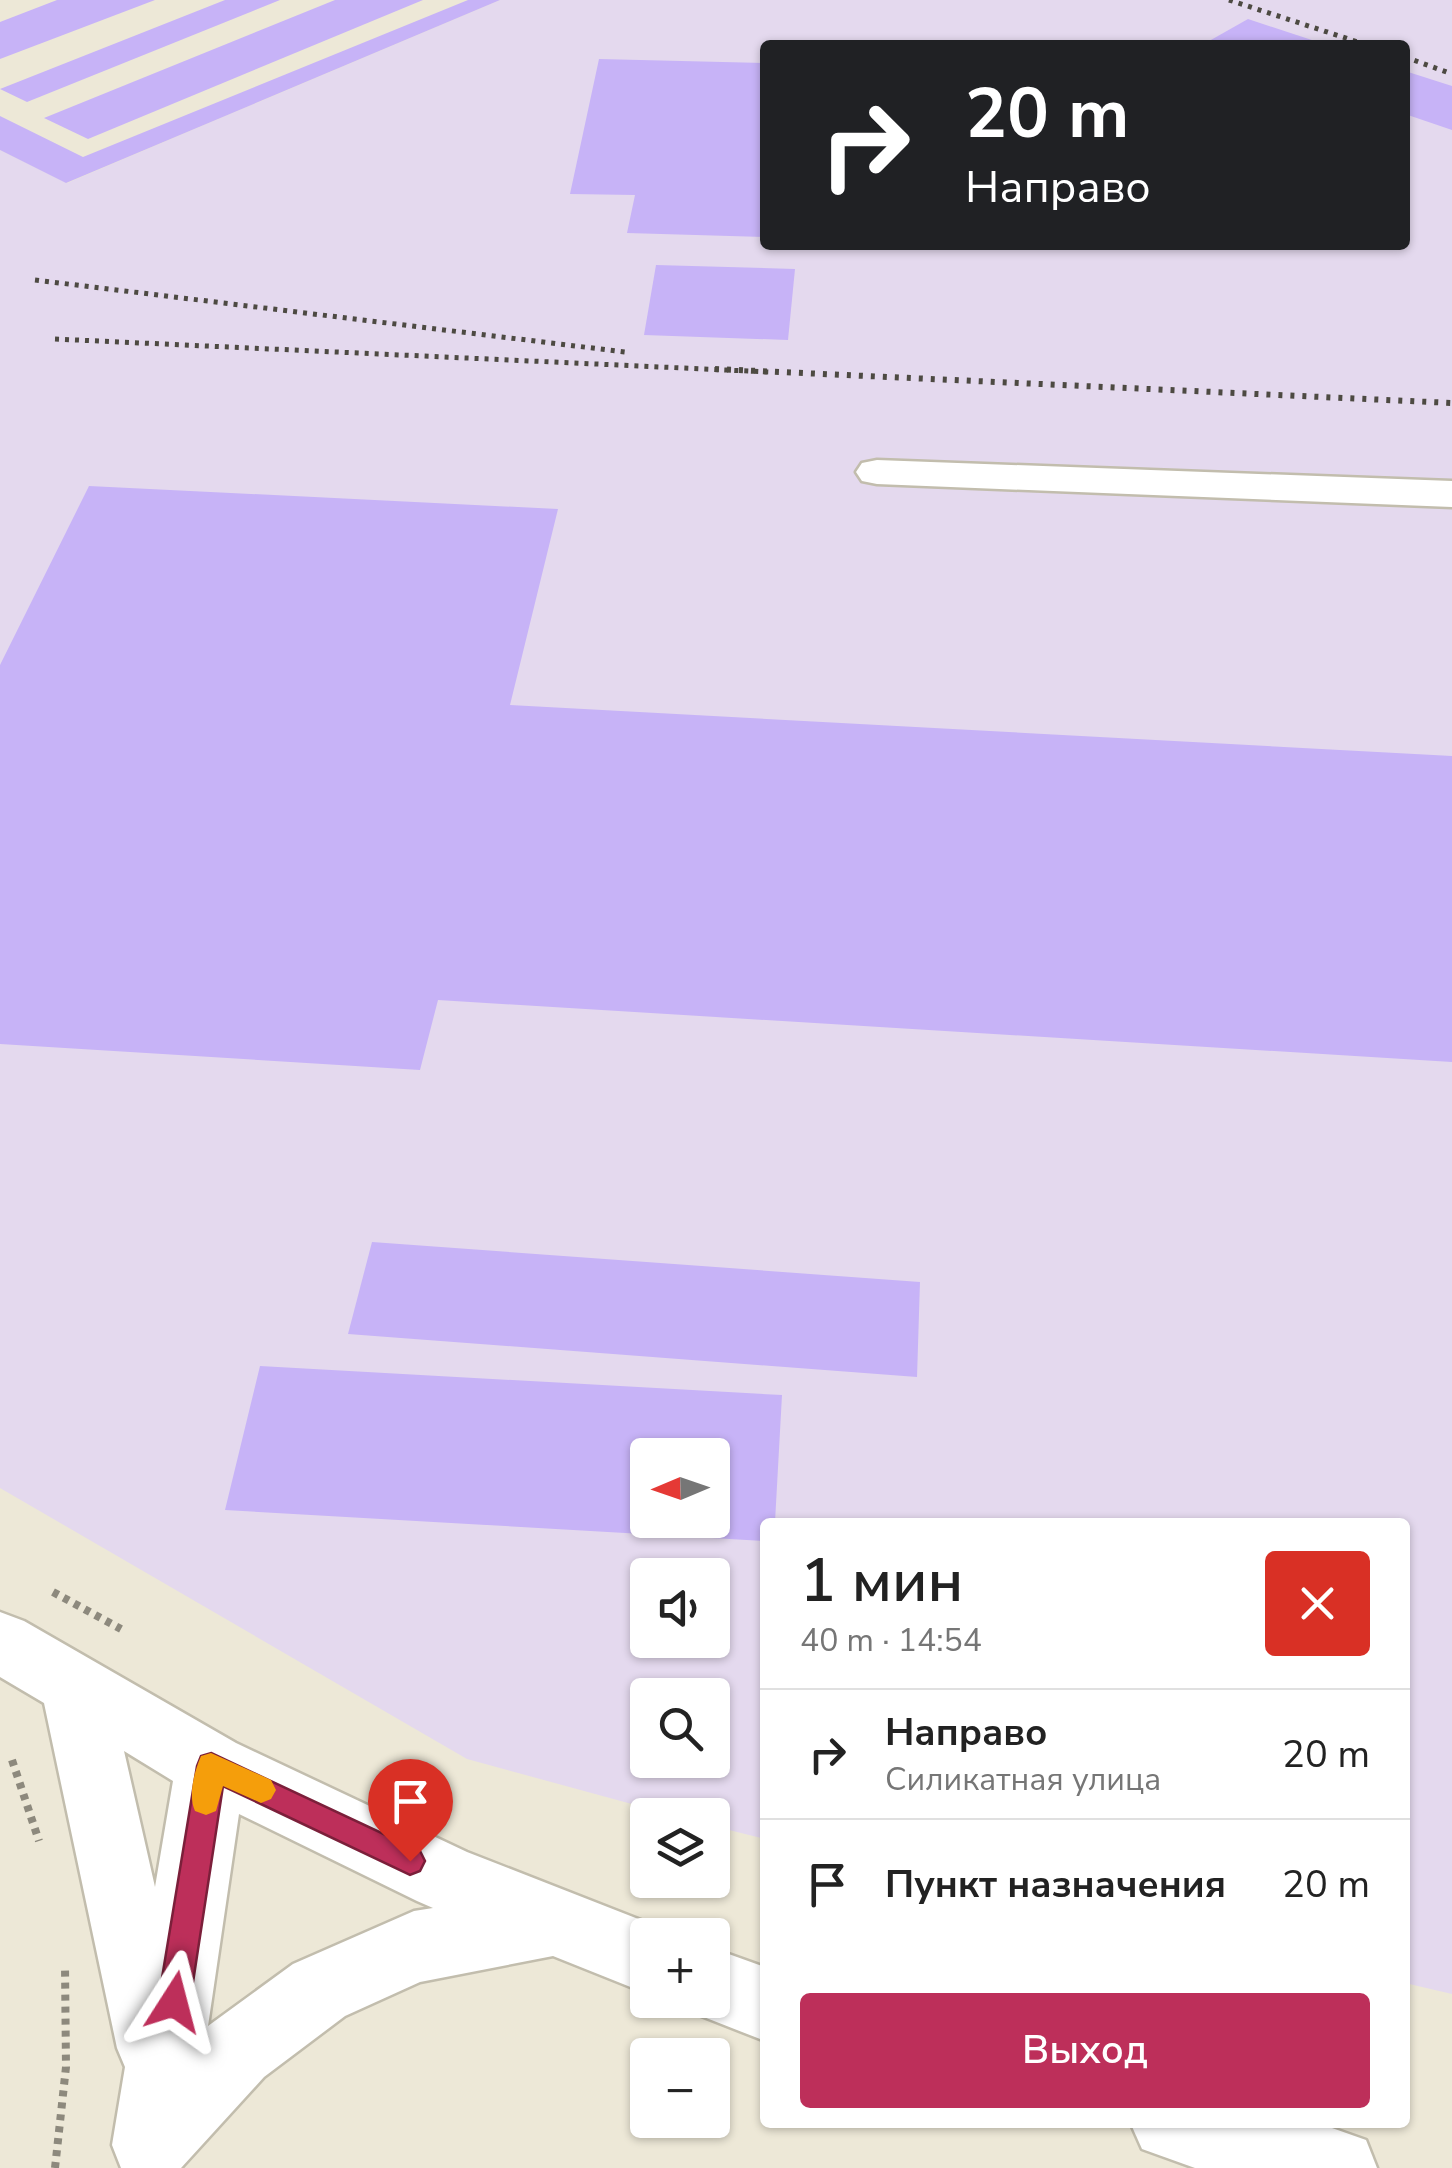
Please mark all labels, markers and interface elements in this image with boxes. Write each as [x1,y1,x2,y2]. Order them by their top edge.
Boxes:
text: 20 m [965,66,1129,162]
icon: right [800,80,930,210]
text: Направо [965,157,1151,218]
north arrow [630,1438,730,1538]
map controls [630,1438,730,2138]
text: 1 мин [800,1540,963,1622]
button: close [1265,1551,1370,1656]
button: sound [630,1558,730,1658]
text: 40 m · 14:54 [800,1619,982,1662]
button: search [630,1678,730,1778]
text: Направо [885,1707,1047,1758]
icon: right [800,1727,855,1782]
text: 20 m [1282,1729,1370,1780]
text: Силикатная улица [885,1758,1161,1801]
pin [368,1759,453,1862]
icon: arrive [383,1774,438,1829]
button: layers [630,1798,730,1898]
icon: arrive [800,1857,855,1912]
text: Пункт назначения [885,1859,1226,1910]
text: 20 m [1282,1859,1370,1910]
button: + [630,1918,730,2018]
position arrow [122,1950,226,2054]
button: Выход [800,1993,1370,2108]
button: − [630,2038,730,2138]

